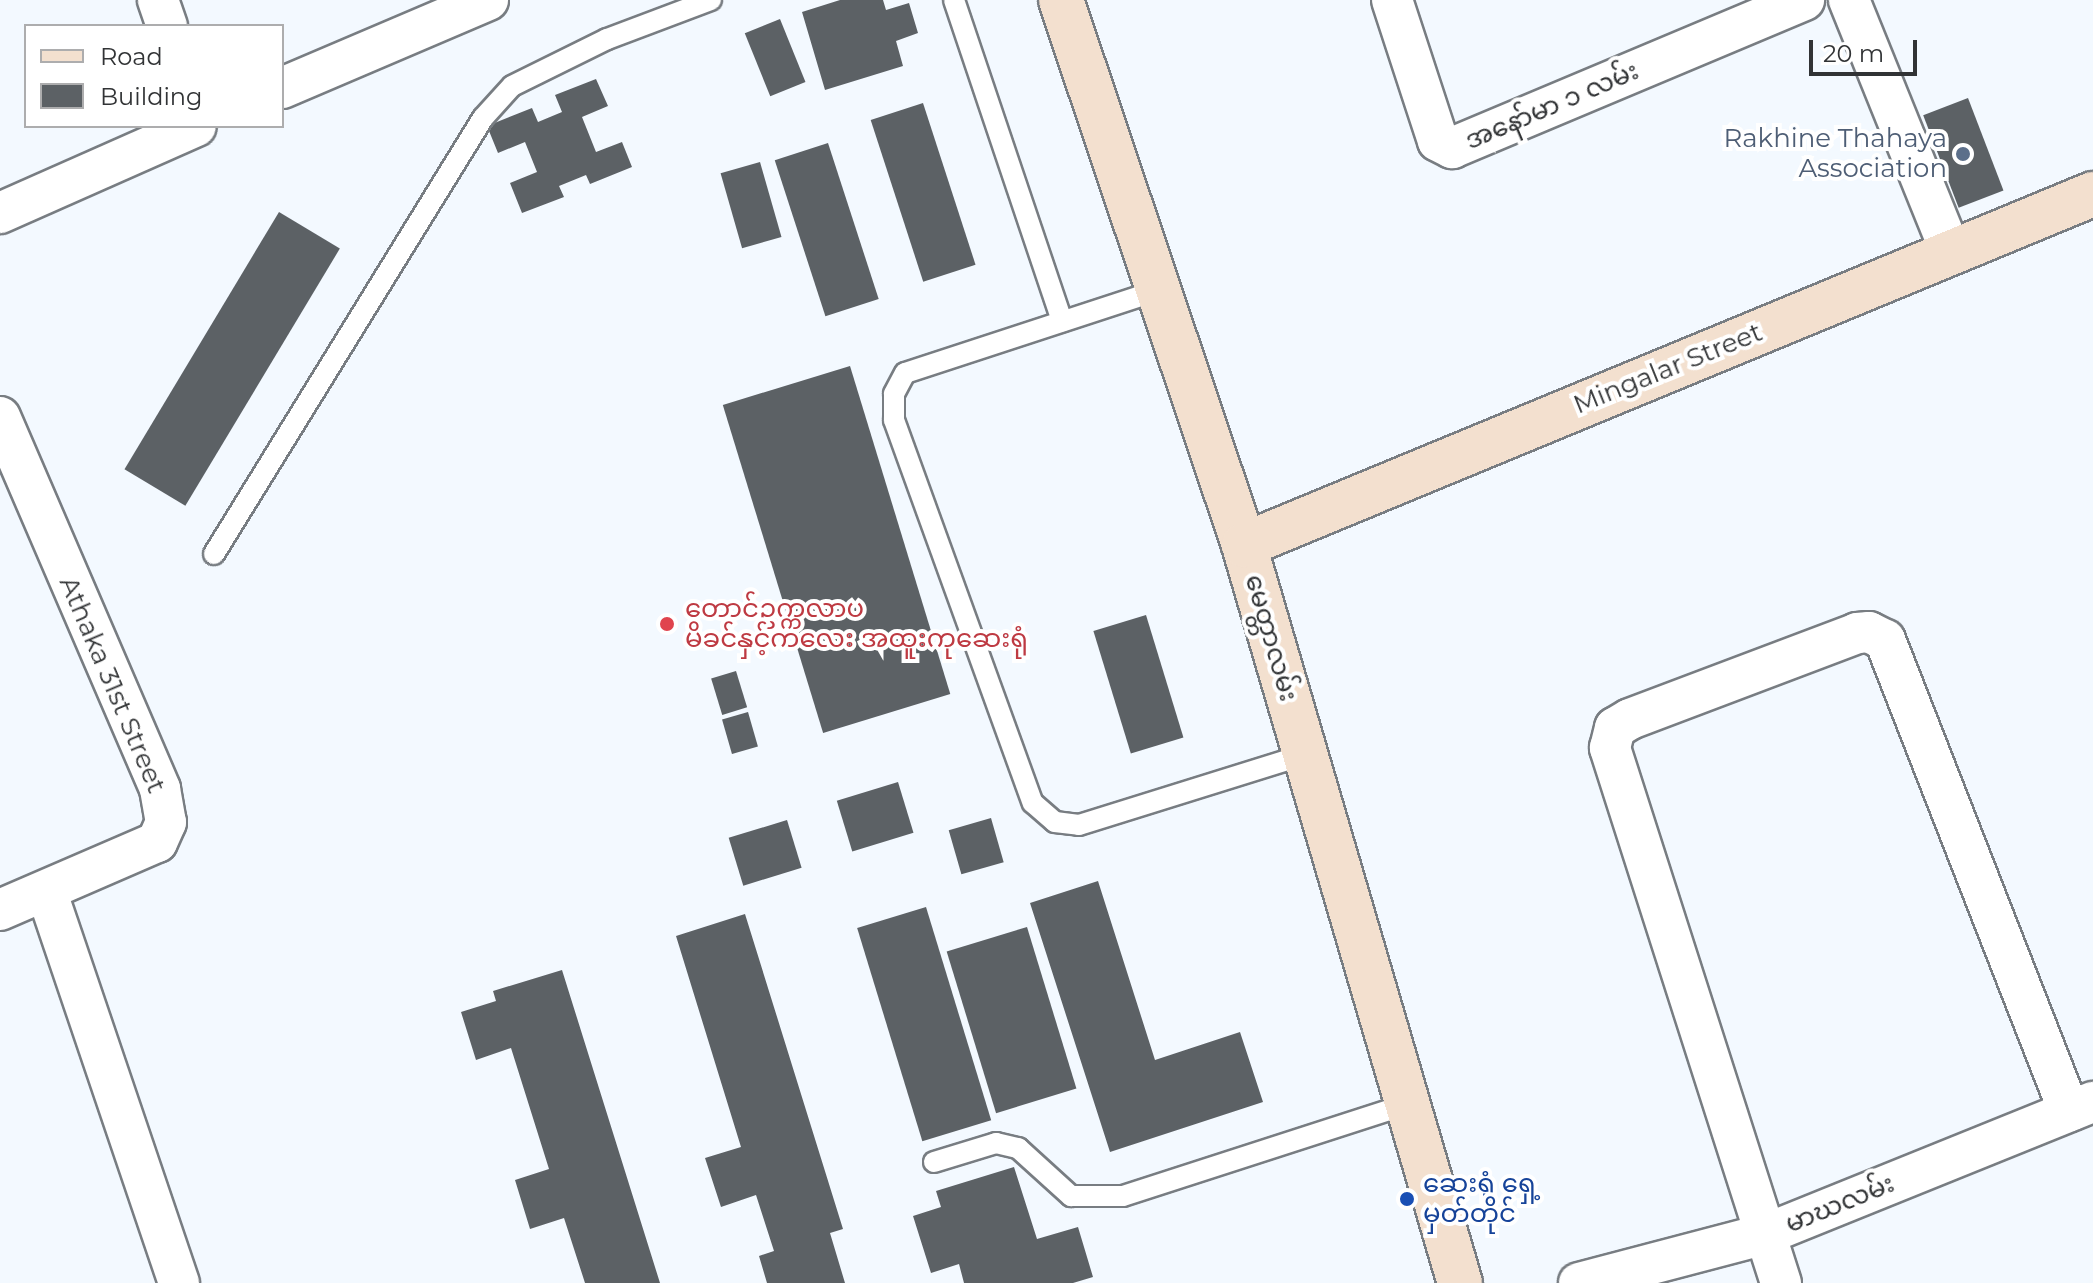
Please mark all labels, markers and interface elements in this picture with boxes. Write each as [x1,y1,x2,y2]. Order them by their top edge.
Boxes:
legend [24,24,284,128]
scale bar [1813,24,1921,74]
text: 20 m [1823,39,1884,68]
text: Road [100,42,163,71]
street label: အနော်မာ ၁ လမ်း [1460,55,1644,157]
text: Building [100,82,203,111]
place label: Rakhine Thahaya Association [1724,123,1947,184]
marker: Rakhine Thahaya Association [1954,145,1972,163]
street label: Mingalar Street [1569,317,1767,421]
street label: မေတ္တာလမ်း [1238,571,1304,705]
street label: Athaka 31st Street [52,572,172,798]
place label: တောင်ဥက္ကလာပ မိခင်နှင့်ကလေး အထူးကုဆေးရုံ [685,593,1028,654]
marker: တောင်ဥက္ကလာပ မိခင်နှင့်ကလေး အထူးကုဆေးရုံ [656,613,678,635]
place label: ဆေးရုံ ရှေ့ မှတ်တိုင် [1423,1168,1541,1230]
street label: မာဃလမ်း [1781,1168,1899,1240]
marker: ဆေးရုံ ရှေ့ မှတ်တိုင် [1398,1190,1416,1208]

